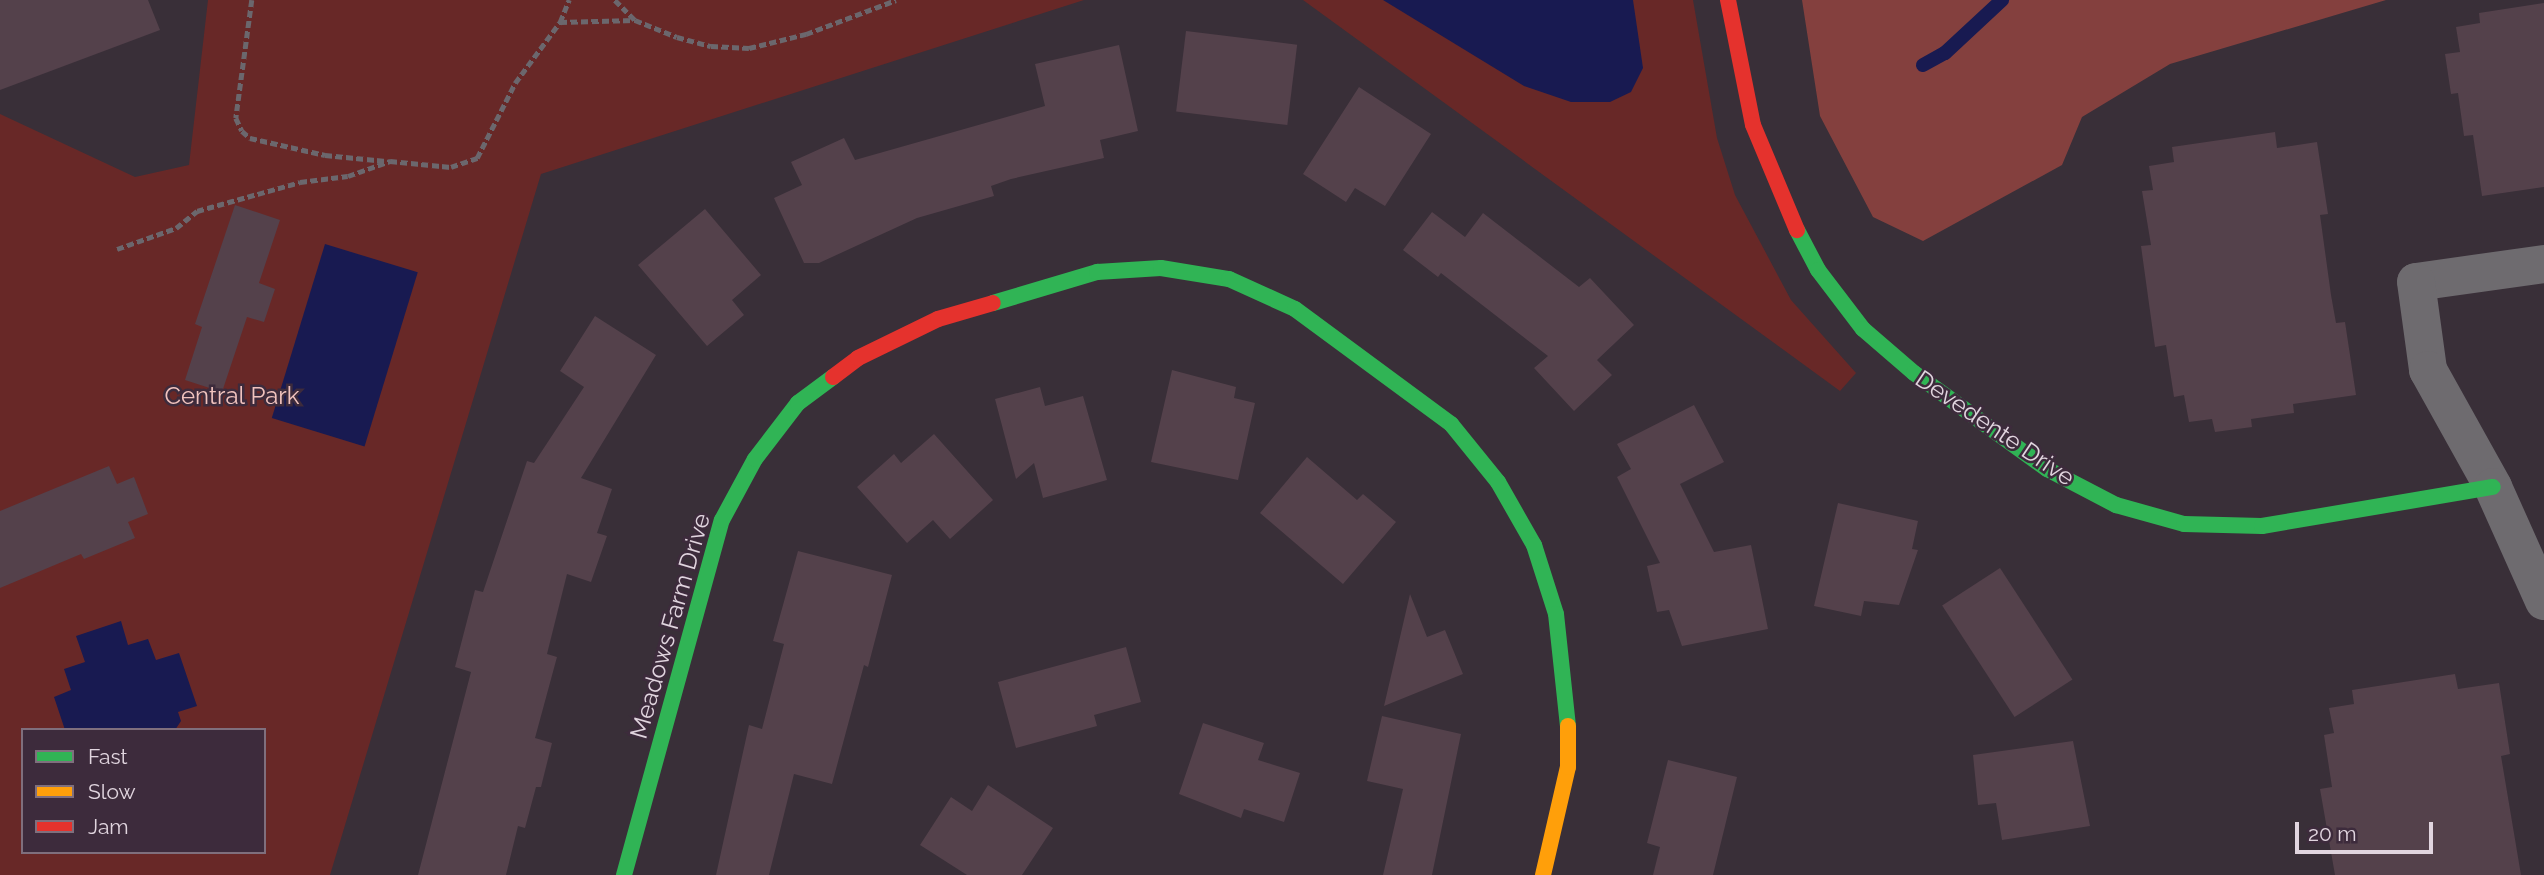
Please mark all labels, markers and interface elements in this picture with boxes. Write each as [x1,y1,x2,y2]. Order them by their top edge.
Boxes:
street label: Devedente Drive [1910,364,2080,492]
park label: Central Park [164,382,300,410]
street label: Meadows Farm Drive [624,510,716,742]
legend [21,728,266,854]
text: Fast [88,744,128,769]
text: Slow [88,779,136,804]
scale bar [2299,808,2437,852]
text: Jam [88,814,129,839]
text: 20 m [2308,821,2356,846]

